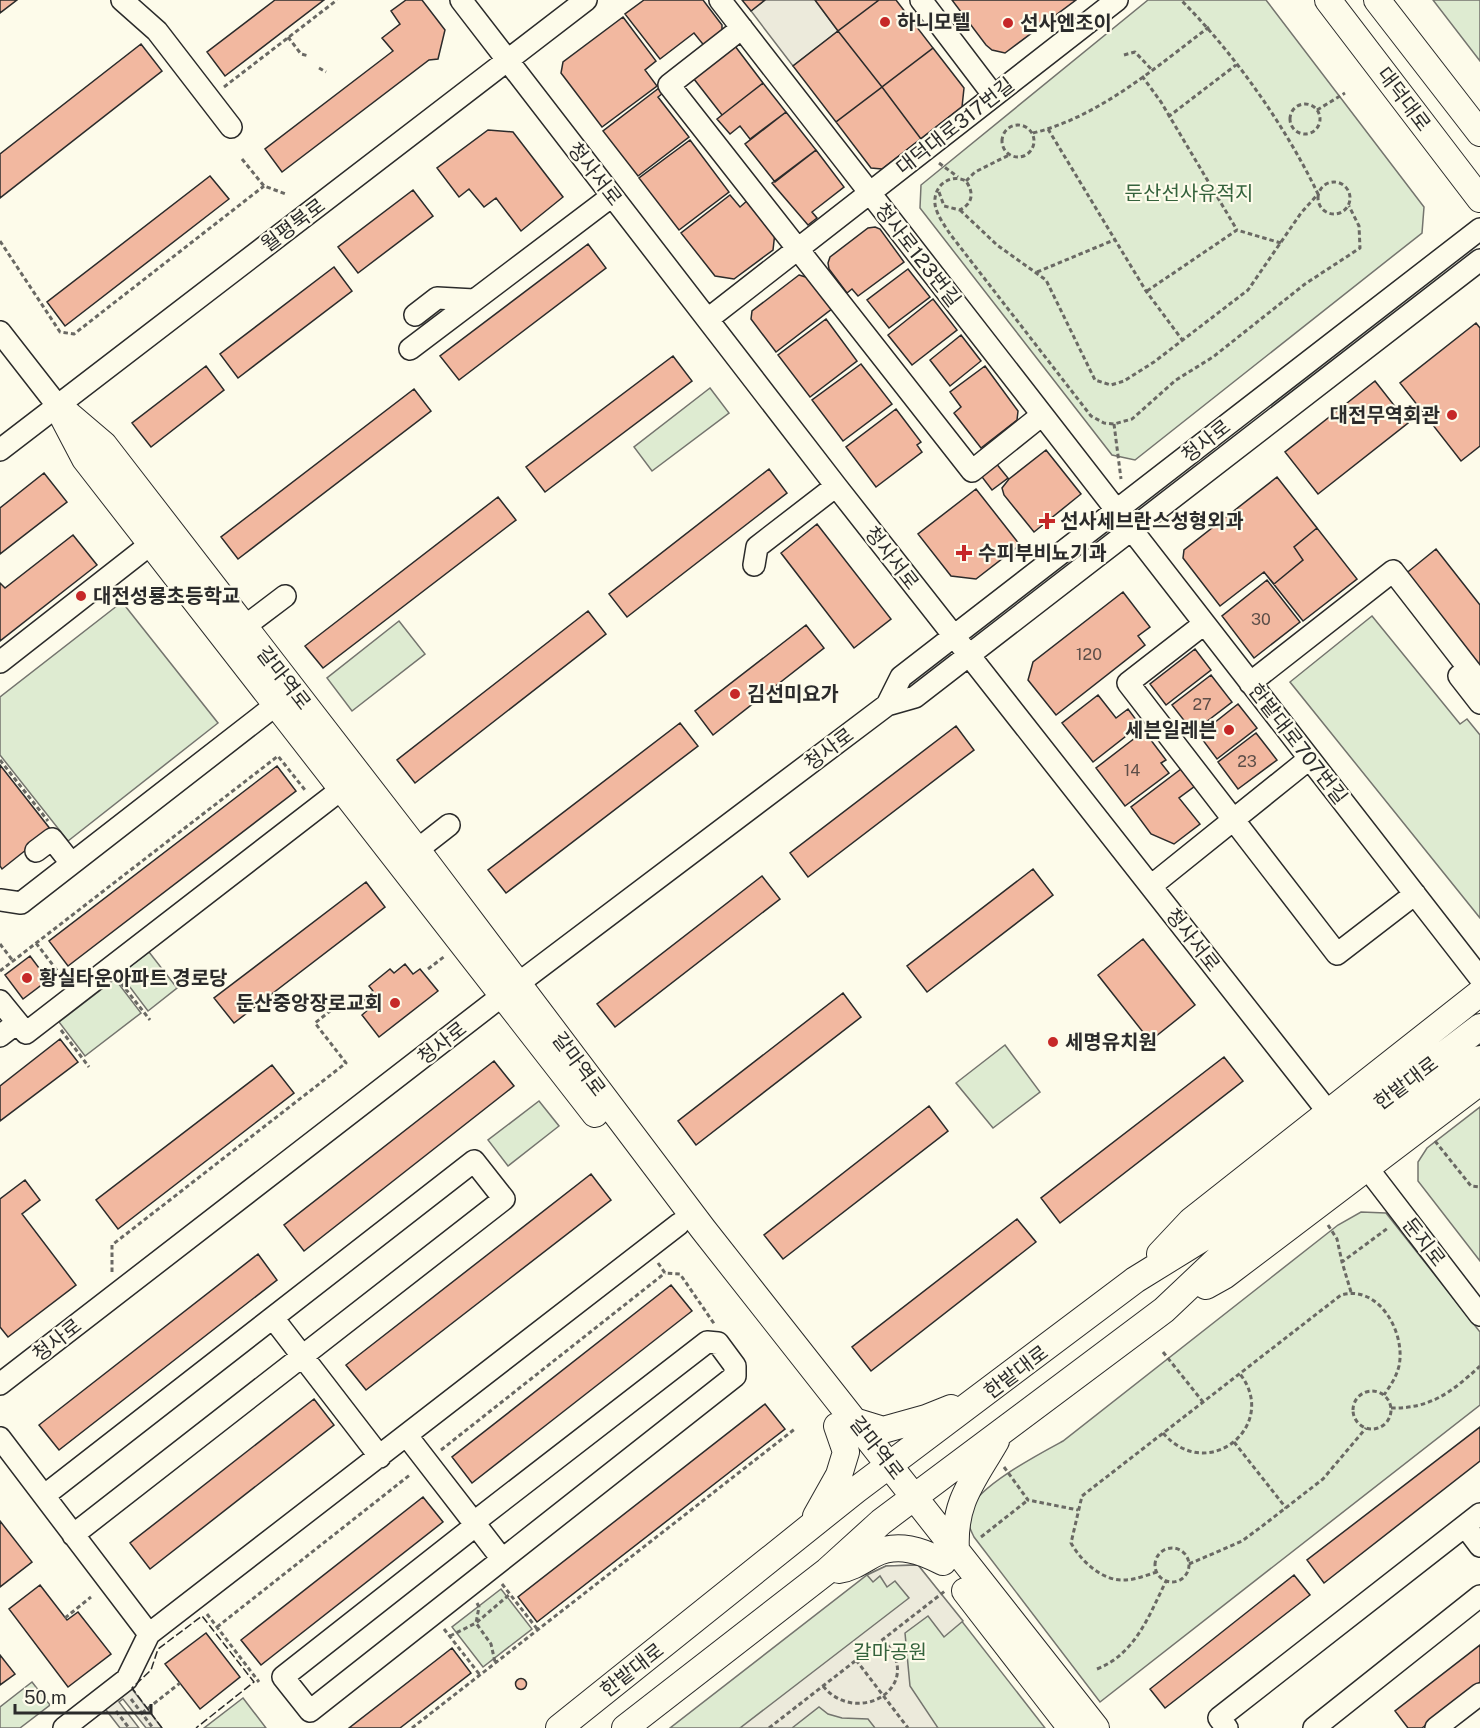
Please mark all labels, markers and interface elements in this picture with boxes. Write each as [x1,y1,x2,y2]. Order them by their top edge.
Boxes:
place label: 하니모텔 [897,10,971,34]
place label: 선사엔조이 [1020,11,1112,35]
marker: 하니모텔 [878,15,892,29]
marker: 선사엔조이 [1001,16,1015,30]
street label: 대덕대로 [1372,62,1436,136]
street label: 대덕대로317번길 [891,72,1019,180]
street label: 청사서로 [563,138,627,210]
park label: 둔산선사유적지 [1125,181,1253,205]
street label: 월평북로 [256,193,330,257]
street label: 청사로123번길 [870,198,966,312]
place label: 대전무역회관 [1330,403,1441,427]
marker: 대전무역회관 [1445,408,1459,422]
street label: 청사로 [1177,415,1235,467]
place label: 선사세브란스성형외과 [1060,509,1244,533]
marker: 선사세브란스성형외과 [1038,512,1056,530]
street label: 청사서로 [860,522,924,594]
place label: 수피부비뇨기과 [978,541,1107,565]
marker: 수피부비뇨기과 [955,544,973,562]
place label: 대전성룡초등학교 [93,584,240,608]
marker: 대전성룡초등학교 [74,589,88,603]
house number: 30 [1251,610,1271,629]
street label: 갈마역로 [252,642,316,714]
house number: 120 [1076,645,1102,664]
street label: 한밭대로707번길 [1244,679,1352,809]
place label: 김선미요가 [747,682,839,706]
marker: 김선미요가 [728,687,742,701]
house number: 27 [1192,695,1212,714]
place label: 세븐일레븐 [1125,718,1217,742]
street label: 청사로 [800,723,858,775]
marker: 세븐일레븐 [1222,723,1236,737]
house number: 23 [1237,752,1257,771]
house number: 14 [1124,761,1140,780]
street label: 청사서로 [1161,904,1225,976]
place label: 황실타운아파트 경로당 [39,966,228,990]
marker: 황실타운아파트 경로당 [20,971,34,985]
place label: 둔산중앙장로교회 [236,991,383,1015]
marker: 둔산중앙장로교회 [388,996,402,1010]
street label: 청사로 [413,1017,471,1069]
street label: 갈마역로 [547,1027,611,1101]
place label: 세명유치원 [1065,1030,1157,1054]
marker: 세명유치원 [1046,1035,1060,1049]
street label: 한밭대로 [1369,1051,1443,1115]
street label: 둔지로 [1398,1213,1450,1271]
street label: 청사로 [28,1314,86,1366]
street label: 한밭대로 [979,1340,1053,1404]
street label: 갈마역로 [845,1412,909,1484]
street label: 한밭대로 [596,1638,668,1702]
park label: 갈마공원 [853,1640,927,1664]
scale bar [15,1677,152,1715]
text: 50 m [24,1687,67,1708]

